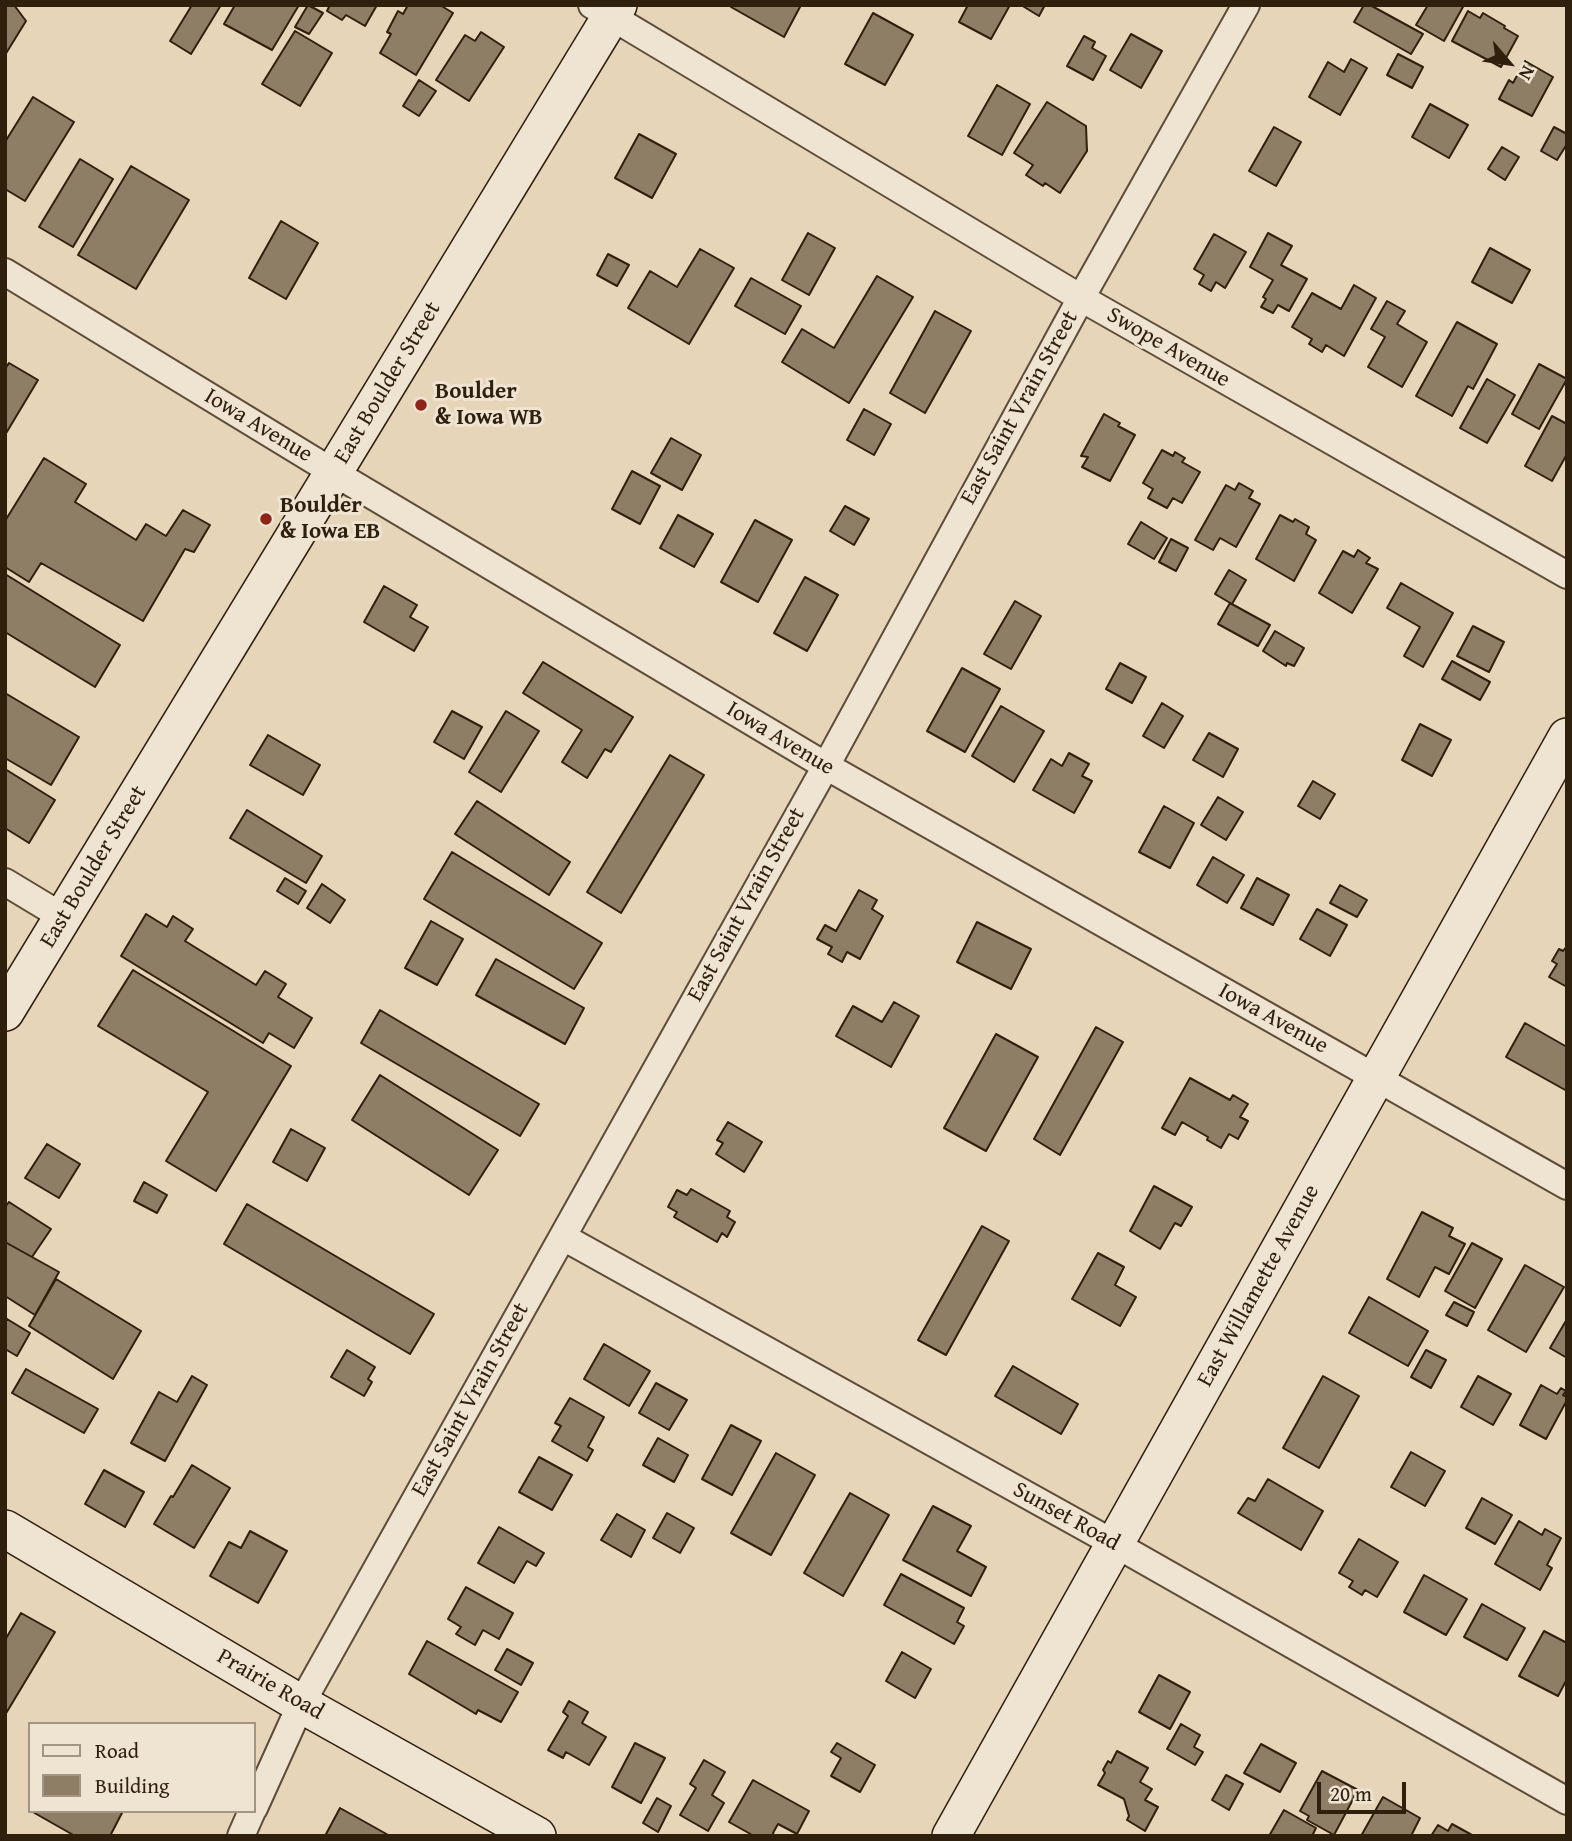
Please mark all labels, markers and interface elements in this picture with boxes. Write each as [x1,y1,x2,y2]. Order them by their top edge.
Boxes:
north arrow [1474,28,1544,98]
text: N [1512,61,1543,86]
street label: East Boulder Street [329,297,447,469]
street label: Swope Avenue [1101,302,1235,394]
street label: East Saint Vrain Street [955,306,1085,510]
place label: Boulder & Iowa WB [435,378,543,432]
street label: Iowa Avenue [199,383,317,469]
marker: Boulder & Iowa WB [413,397,429,413]
place label: Boulder & Iowa EB [280,492,380,546]
marker: Boulder & Iowa EB [258,511,274,527]
street label: Iowa Avenue [721,696,839,782]
street label: East Boulder Street [35,781,153,953]
street label: East Saint Vrain Street [682,803,812,1007]
street label: Iowa Avenue [1213,978,1333,1060]
street label: East Willamette Avenue [1192,1180,1326,1392]
street label: East Saint Vrain Street [406,1298,536,1502]
street label: Sunset Road [1008,1476,1124,1558]
street label: Prairie Road [212,1643,328,1727]
legend [28,1722,256,1813]
text: Road [95,1735,139,1766]
scale bar [1320,1768,1409,1812]
text: Building [95,1770,169,1801]
text: 20 m [1330,1778,1372,1809]

